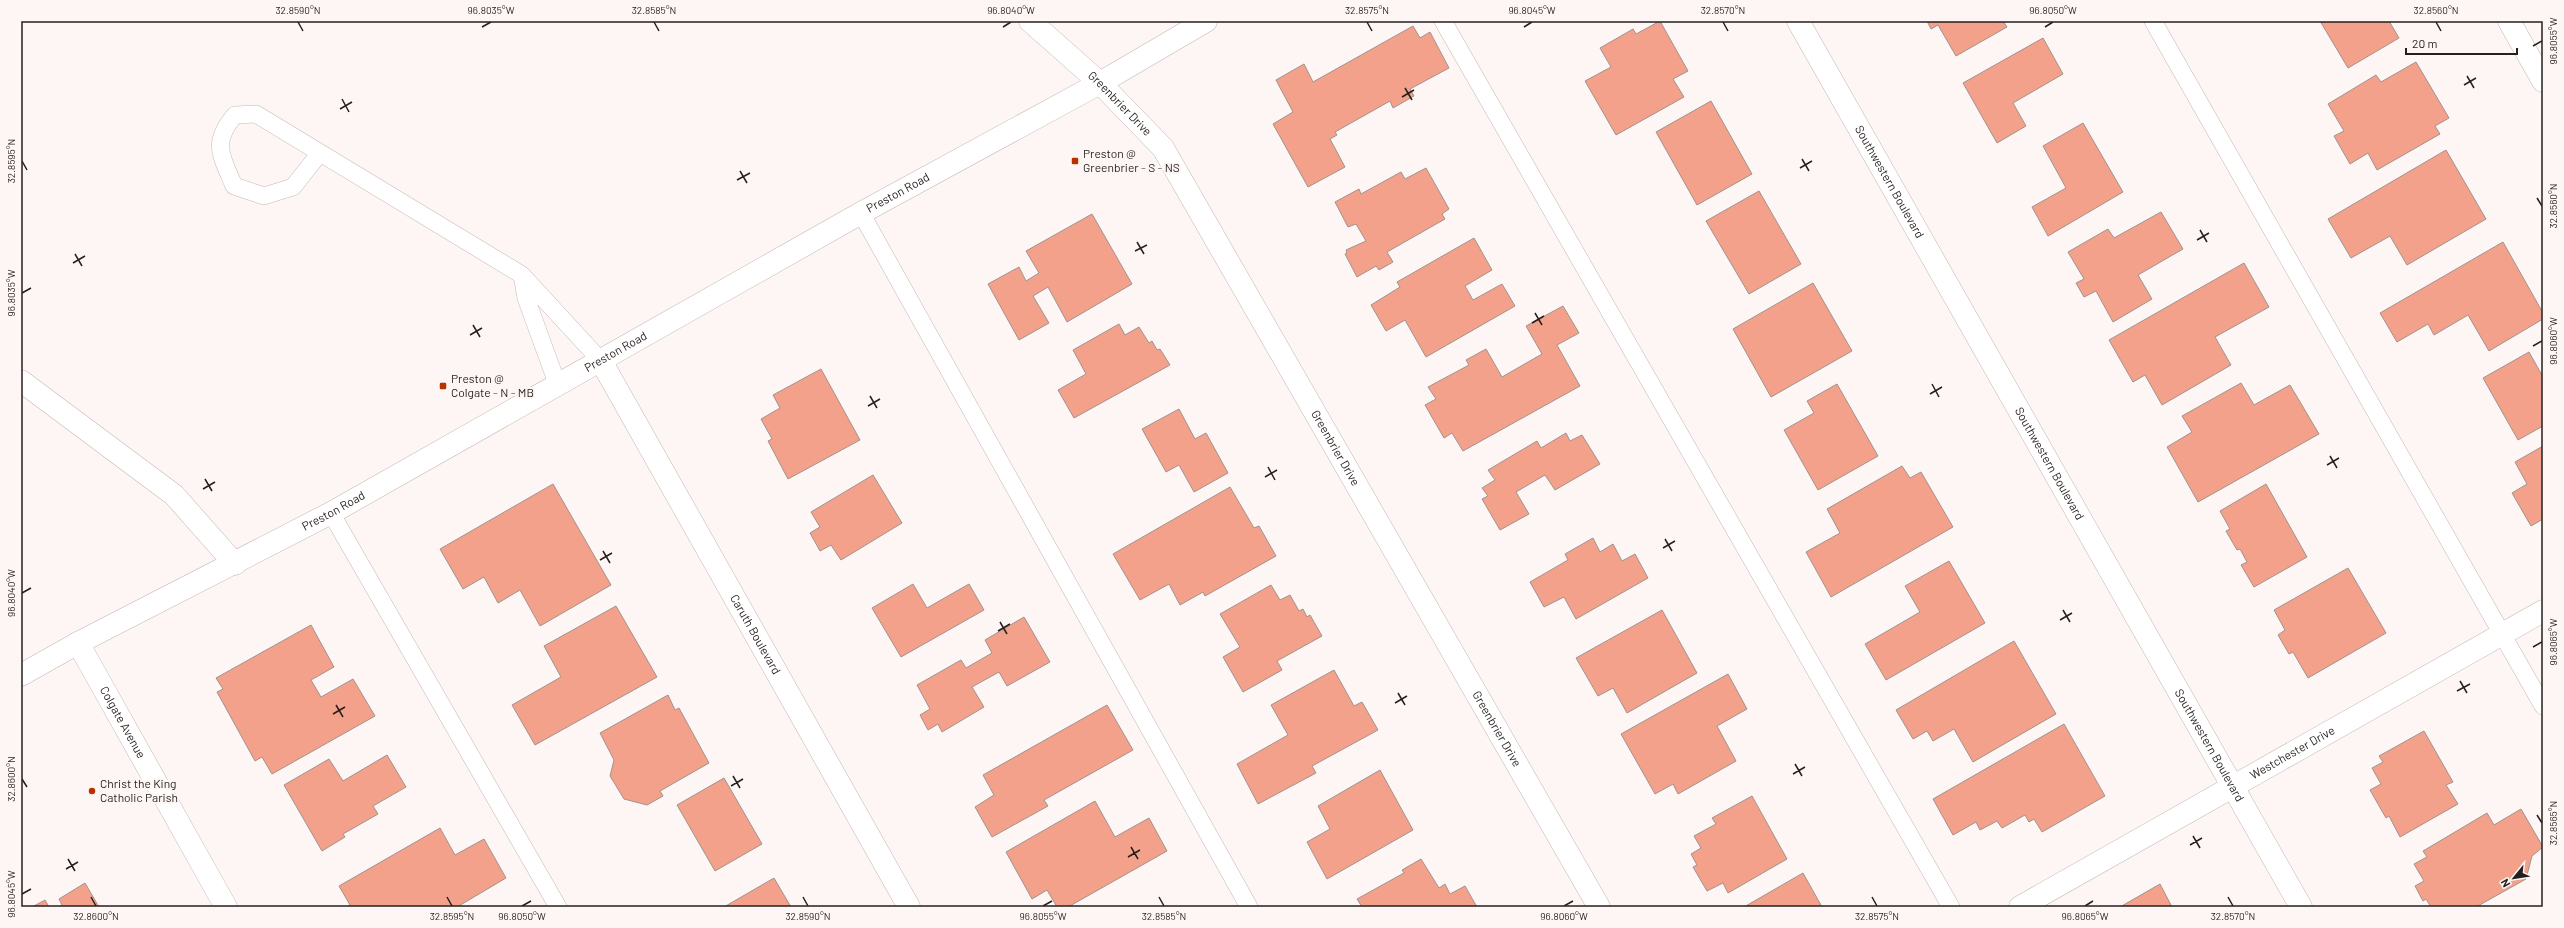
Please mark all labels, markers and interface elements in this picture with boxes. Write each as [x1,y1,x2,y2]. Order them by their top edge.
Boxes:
text: 32.8590°N [275,4,321,16]
text: 96.8035°W [468,4,515,16]
text: 32.8585°N [632,4,676,16]
text: 96.8040°W [987,4,1035,16]
text: 32.8575°N [1345,4,1389,16]
text: 96.8045°W [1508,4,1556,16]
text: 32.8570°N [1701,4,1745,16]
text: 96.8050°W [2029,4,2077,16]
text: 32.8560°N [2413,4,2459,16]
text: 96.8055°W [2547,17,2559,64]
scale bar [2406,30,2517,56]
text: 20 m [2412,36,2438,50]
street label: Greenbrier Drive [1086,68,1155,138]
street label: Southwestern Boulevard [1853,123,1928,240]
text: 32.8595°N [5,139,17,183]
place label: Preston @ Greenbrier - S - NS [1083,146,1180,174]
marker: Preston @ Greenbrier - S - NS [1070,156,1080,166]
street label: Preston Road [864,169,932,215]
text: 32.8560°N [2547,183,2559,229]
text: 96.8035°W [5,269,17,316]
text: 96.8060°W [2547,317,2559,365]
street label: Preston Road [581,328,649,374]
place label: Preston @ Colgate - N - MB [451,371,534,399]
marker: Preston @ Colgate - N - MB [438,381,448,391]
street label: Southwestern Boulevard [2013,404,2088,522]
street label: Greenbrier Drive [1309,407,1363,488]
street label: Preston Road [299,487,367,533]
text: 96.8040°W [5,569,17,617]
street label: Caruth Boulevard [728,592,784,676]
text: 96.8065°W [2547,618,2559,665]
street label: Colgate Avenue [98,683,149,760]
street label: Southwestern Boulevard [2173,686,2248,804]
street label: Greenbrier Drive [1470,688,1525,769]
street label: Westchester Drive [2247,722,2337,781]
text: 32.8600°N [5,756,17,802]
place label: Christ the King Catholic Parish [100,776,178,804]
marker: Christ the King Catholic Parish [87,786,97,796]
text: 32.8565°N [2547,801,2559,845]
north arrow [2494,858,2534,898]
text: 96.8045°W [5,870,17,918]
text: N [2497,877,2512,890]
text: 32.8600°N [73,910,119,922]
text: 32.8595°N [430,910,474,922]
text: 96.8050°W [498,910,546,922]
text: 32.8590°N [785,910,831,922]
text: 96.8055°W [1020,910,1067,922]
text: 32.8585°N [1142,910,1186,922]
text: 96.8060°W [1540,910,1588,922]
text: 32.8575°N [1855,910,1899,922]
text: 96.8065°W [2062,910,2109,922]
text: 32.8570°N [2211,910,2255,922]

